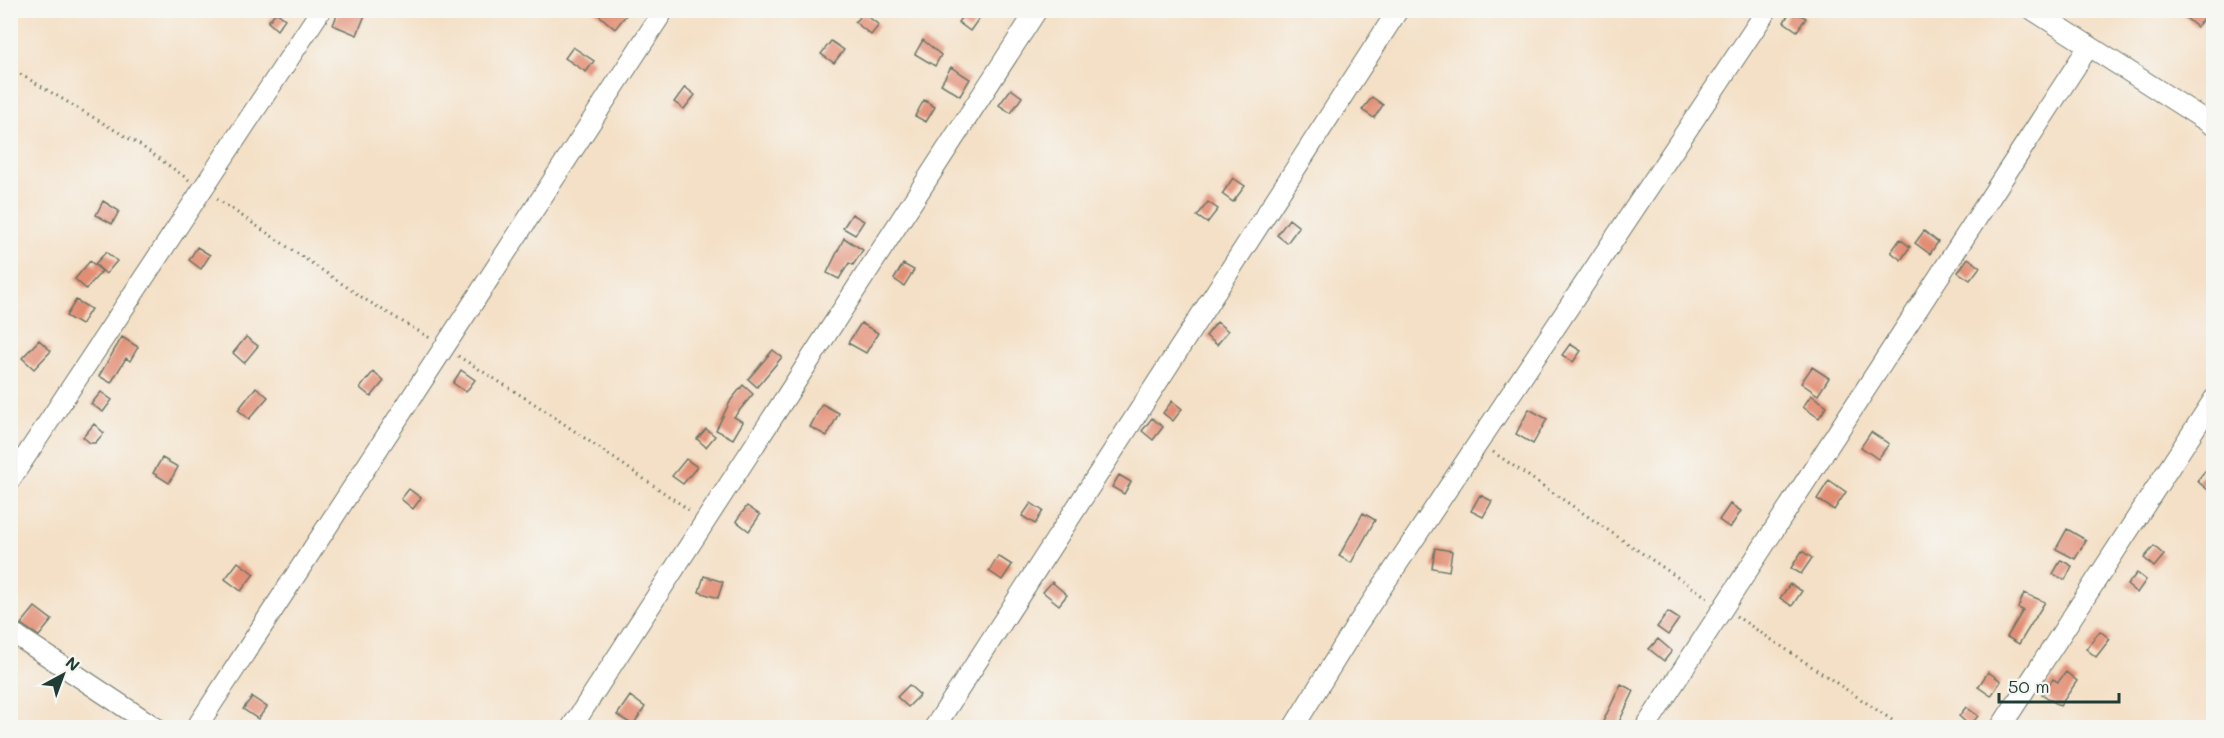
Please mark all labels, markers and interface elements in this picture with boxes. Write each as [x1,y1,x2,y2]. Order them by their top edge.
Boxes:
north arrow [33,645,93,705]
text: N [62,651,85,675]
scale bar [1999,666,2119,704]
text: 50 m [2008,674,2050,698]

